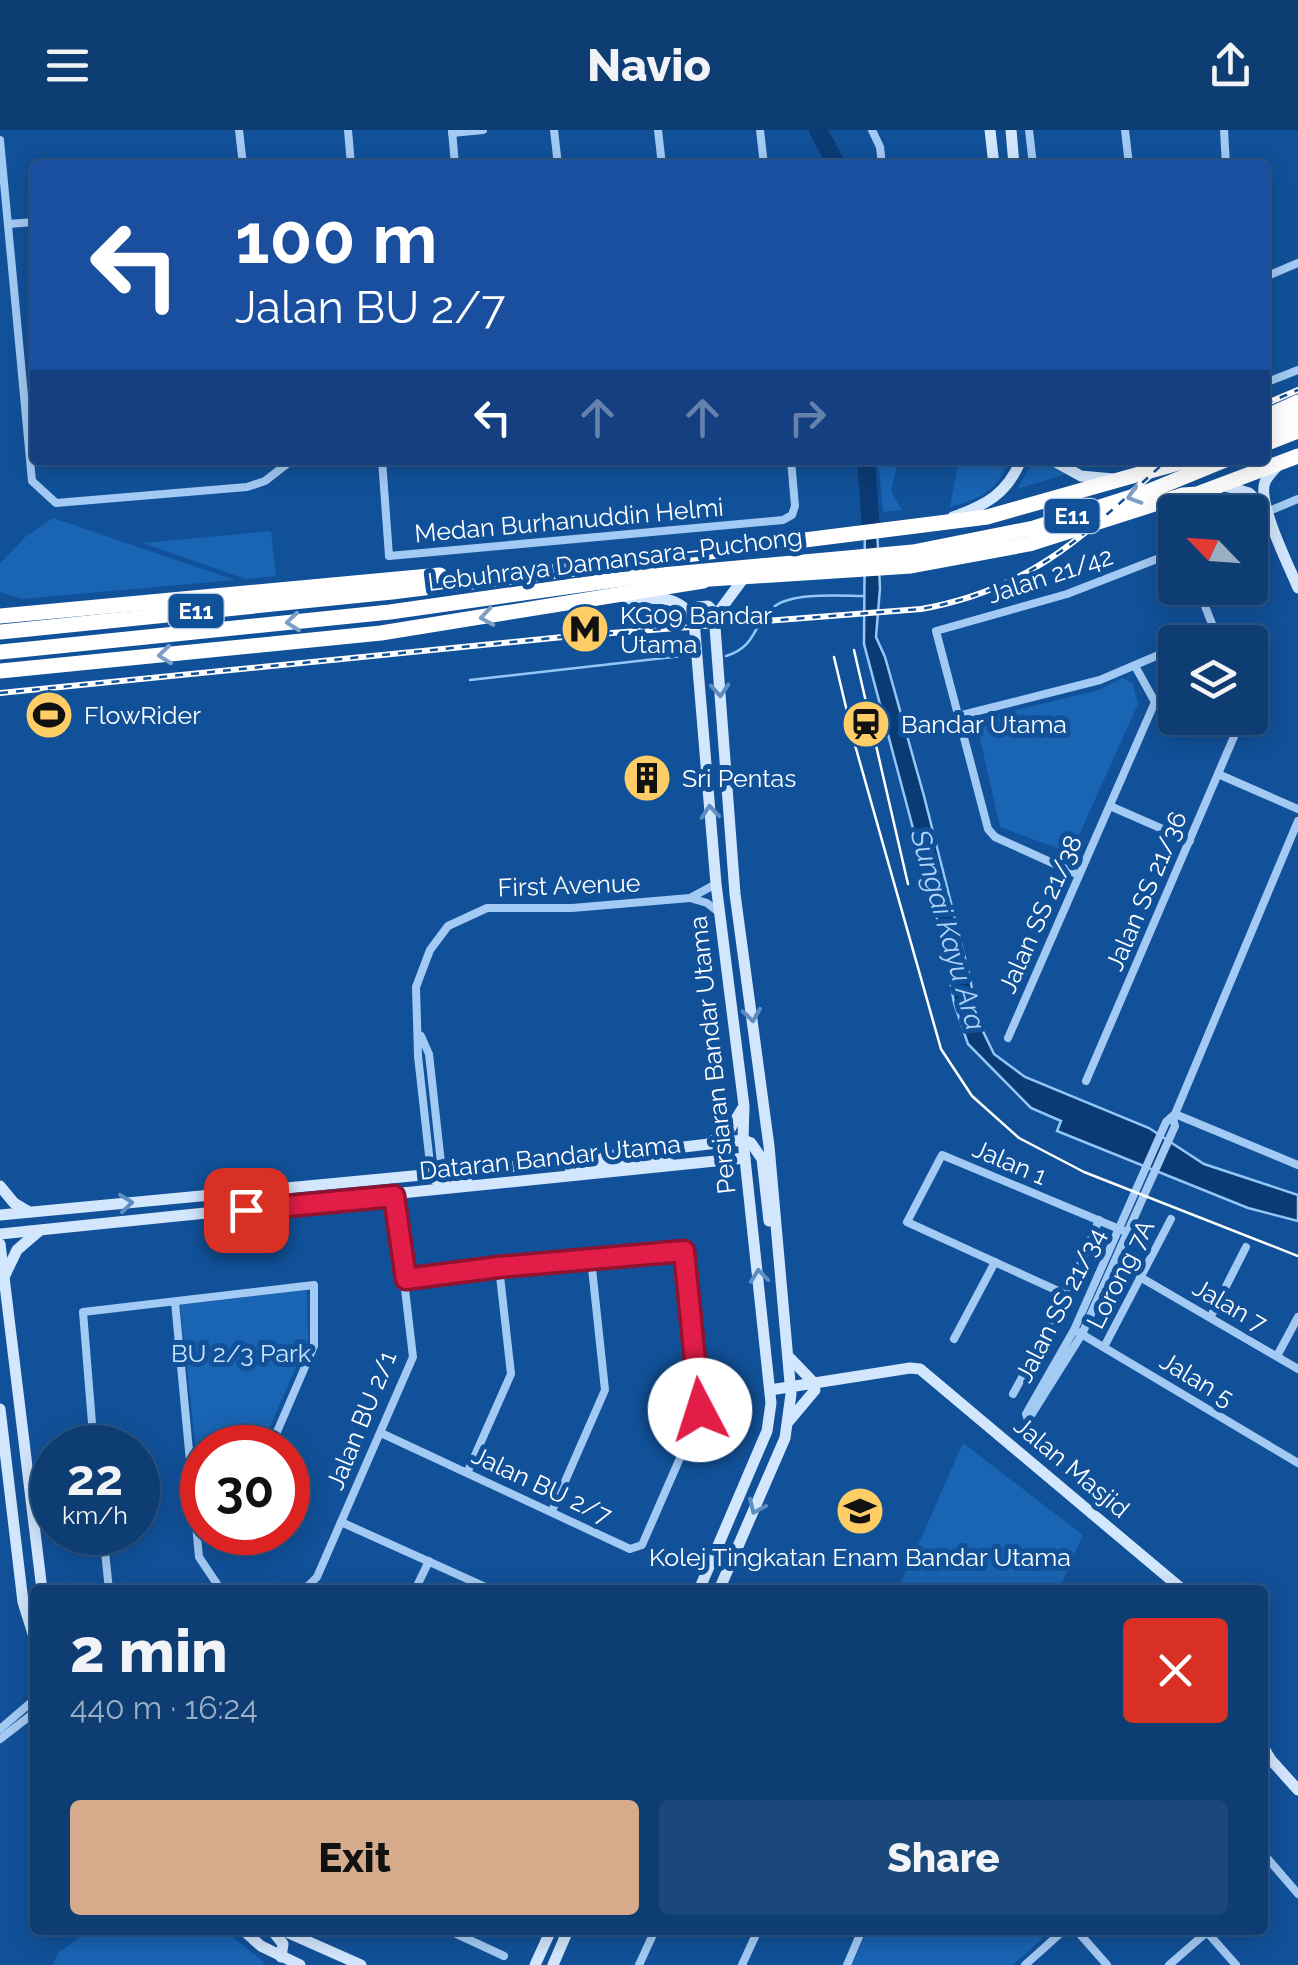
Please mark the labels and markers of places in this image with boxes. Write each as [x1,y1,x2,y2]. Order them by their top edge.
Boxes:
place label: KG09 Bandar Utama [620,600,772,659]
metro station icon: KG09 Bandar Utama [559,603,611,655]
sports icon: FlowRider [23,689,75,741]
station icon: Bandar Utama [840,698,892,750]
place label: FlowRider [84,700,201,730]
place label: Bandar Utama [901,709,1067,739]
building icon: Sri Pentas [621,752,673,804]
place label: Sri Pentas [682,763,796,793]
pin [204,1168,289,1253]
school or university icon: Kolej Tingkatan Enam Bandar Utama [834,1485,886,1537]
place label: Kolej Tingkatan Enam Bandar Utama [649,1542,1071,1572]

